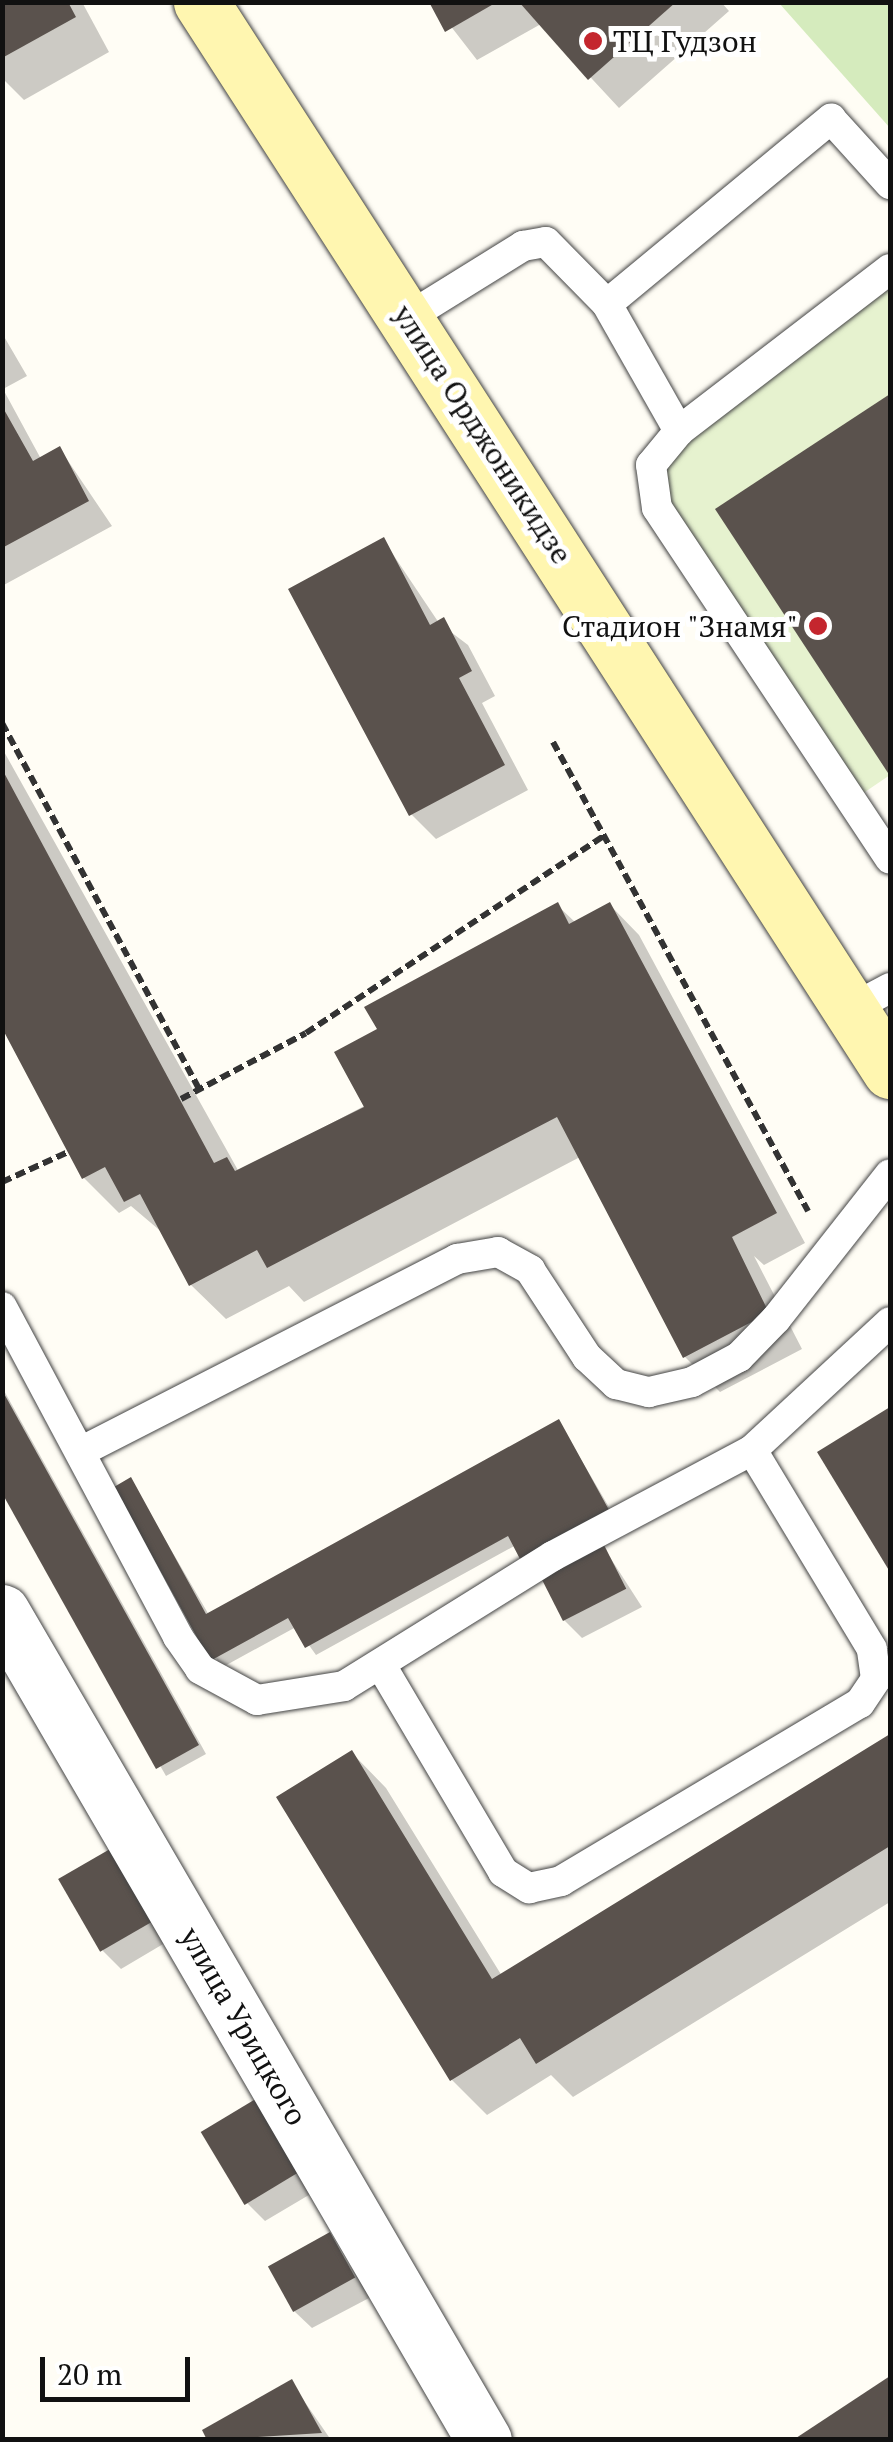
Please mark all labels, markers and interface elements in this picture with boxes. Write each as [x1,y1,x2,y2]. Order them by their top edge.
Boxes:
place label: ТЦ Гудзон [613,23,757,59]
marker: ТЦ Гудзон [582,30,604,52]
street label: улица Орджоникидзе [386,298,580,570]
place label: Стадион "Знамя" [561,608,798,644]
marker: Стадион "Знамя" [807,615,829,637]
street label: улица Урицкого [173,1920,315,2132]
scale bar [45,2337,195,2399]
text: 20 m [57,2354,122,2394]

